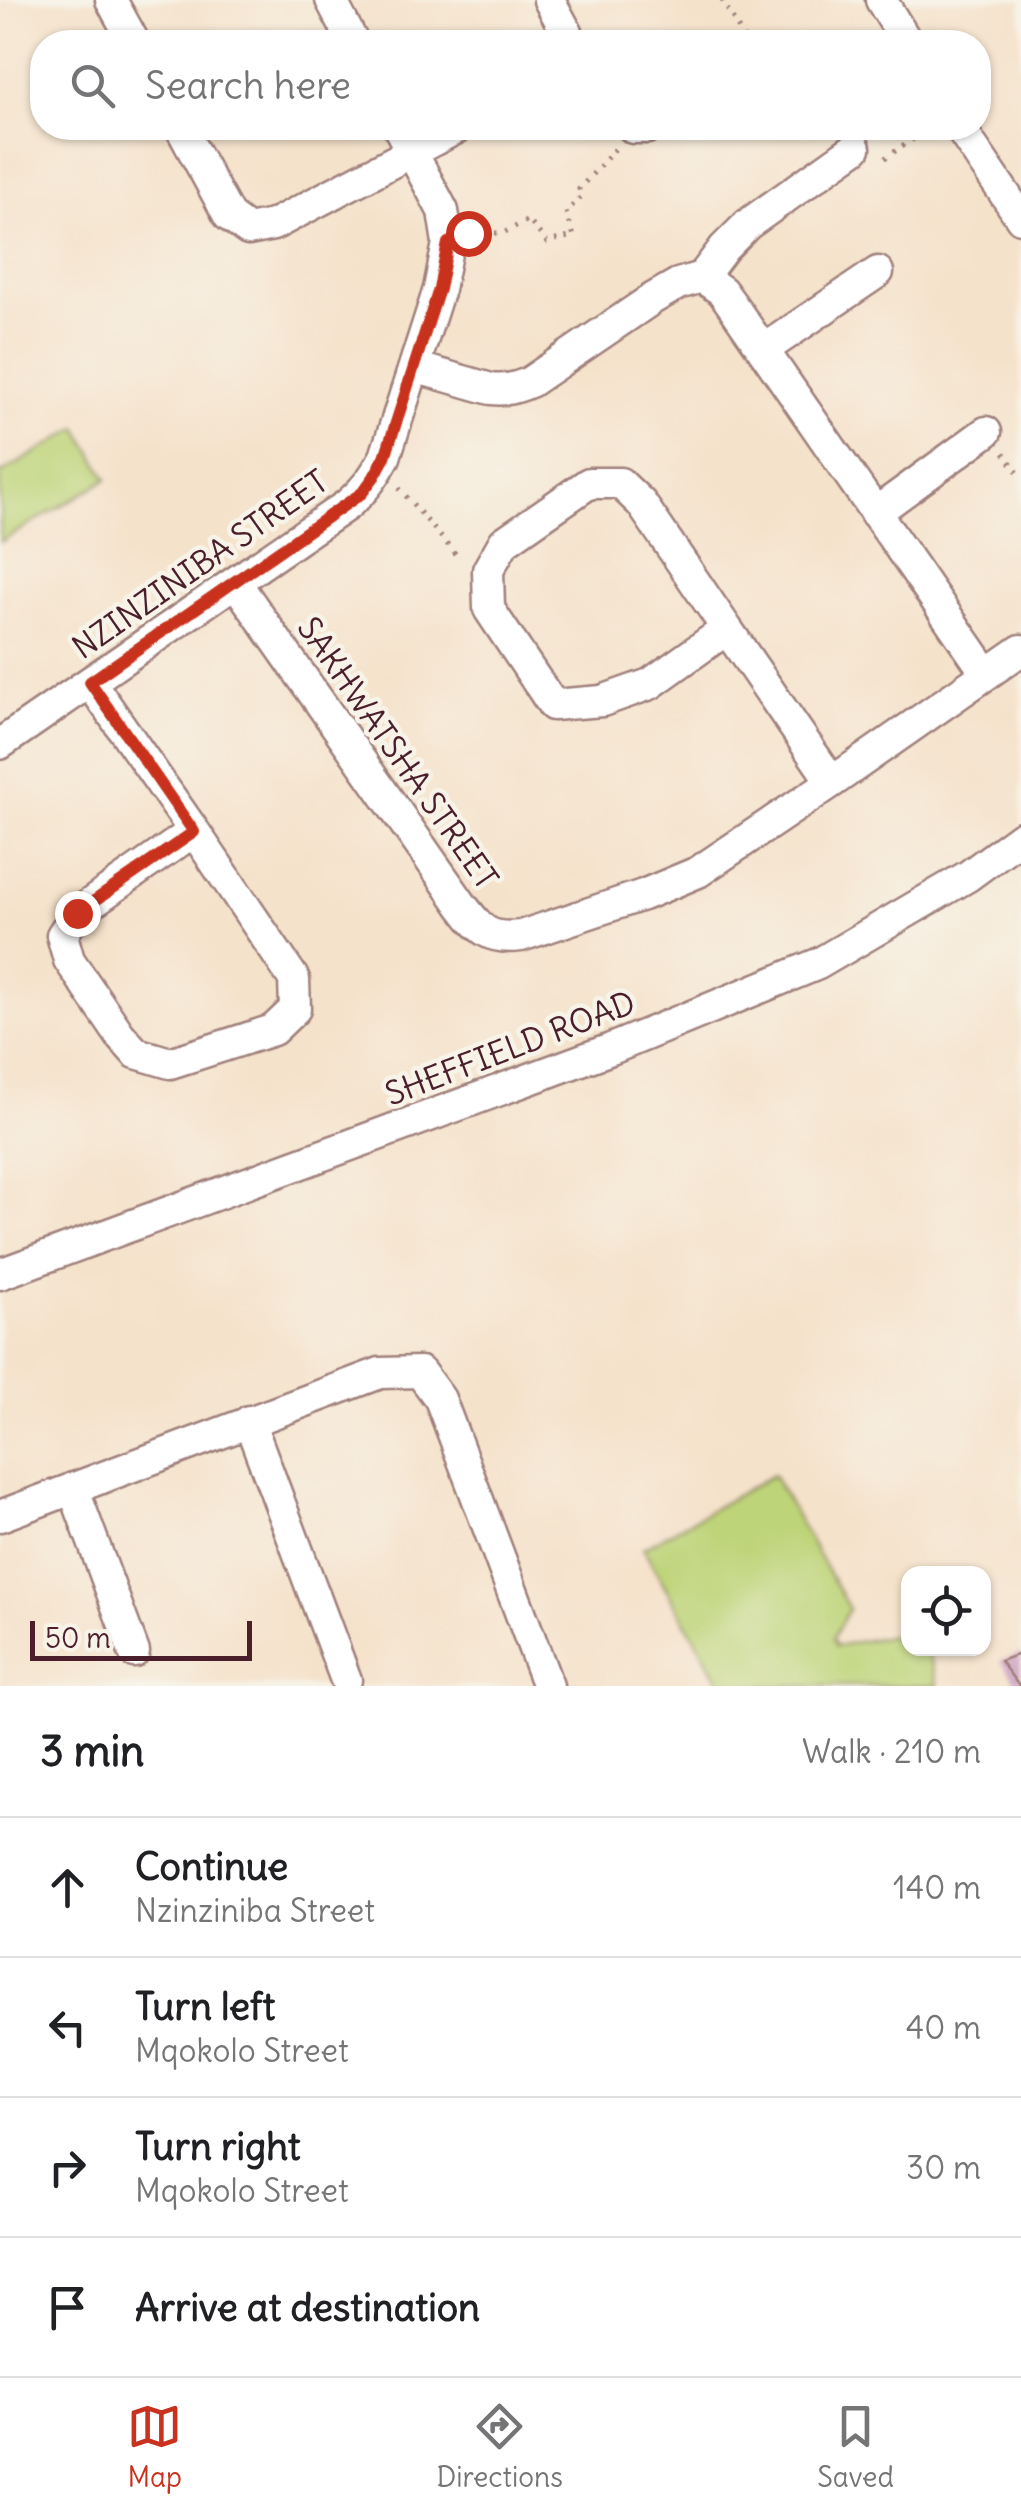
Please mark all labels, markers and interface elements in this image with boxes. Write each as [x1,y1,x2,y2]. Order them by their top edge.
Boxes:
search box [30,30,991,140]
icon: search [65,58,120,113]
text: Search here [145,62,351,109]
route start [446,211,492,257]
street label: NZINZINIBA STREET [64,460,336,668]
street label: SAKHWATSHA STREET [289,609,507,897]
route end [55,891,101,937]
street label: SHEFFIELD ROAD [379,982,641,1114]
map controls [901,1566,991,1656]
button: locate [901,1566,991,1656]
scale bar [30,1616,252,1660]
text: 50 m [45,1620,111,1656]
text: 3 min [40,1725,144,1777]
text: Walk · 210 m [802,1731,981,1772]
text: Continue [135,1843,288,1890]
icon: ahead [40,1860,95,1915]
text: 140 m [893,1867,981,1908]
text: Nzinziniba Street [135,1890,375,1931]
text: Turn left [135,1983,275,2030]
icon: left [40,2000,95,2055]
text: 40 m [906,2007,981,2048]
text: Mqokolo Street [135,2030,349,2071]
text: Turn right [135,2123,301,2170]
icon: right [40,2140,95,2195]
text: 30 m [906,2147,981,2188]
text: Mqokolo Street [135,2170,349,2211]
icon: arrive [40,2280,95,2335]
text: Arrive at destination [135,2284,480,2331]
tab: Map [127,2399,182,2495]
tab: Directions [436,2399,563,2495]
tab: Saved [817,2399,894,2495]

